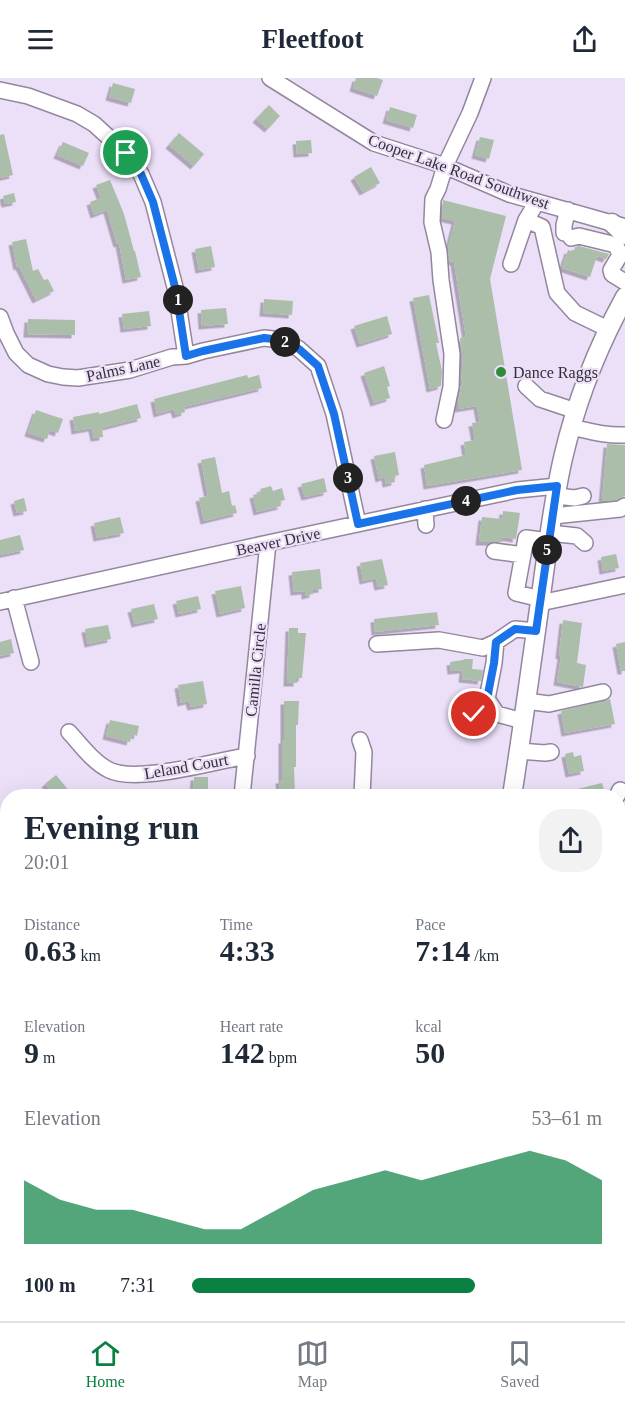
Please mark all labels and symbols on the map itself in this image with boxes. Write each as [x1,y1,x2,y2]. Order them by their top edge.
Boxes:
pin [100,127,151,178]
street label: Cooper Lake Road Southwest [366,131,552,213]
pin: 1 [163,285,193,315]
pin: 2 [270,327,300,357]
street label: Palms Lane [85,352,162,385]
place label: Dance Raggs [513,364,598,382]
marker: Dance Raggs [494,365,508,379]
pin: 3 [333,463,363,493]
pin: 4 [451,486,481,516]
street label: Beaver Drive [234,524,322,559]
pin: 5 [532,535,562,565]
street label: Camilla Circle [242,623,269,718]
pin [448,688,499,739]
street label: Leland Court [143,751,230,782]

